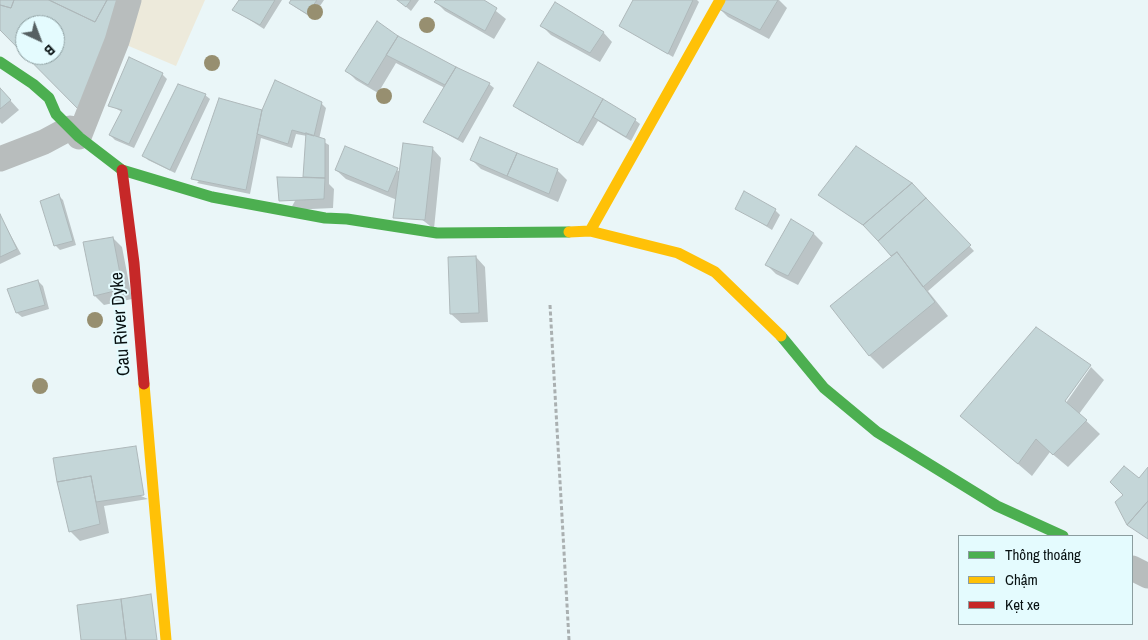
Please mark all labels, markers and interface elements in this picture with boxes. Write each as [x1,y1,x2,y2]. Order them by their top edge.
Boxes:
north arrow [15,15,65,65]
text: B [40,41,59,60]
street label: Cau River Dyke [107,271,135,377]
legend [958,535,1133,625]
text: Thông thoáng [1005,544,1081,565]
text: Chậm [1005,569,1038,590]
text: Kẹt xe [1005,594,1040,615]

